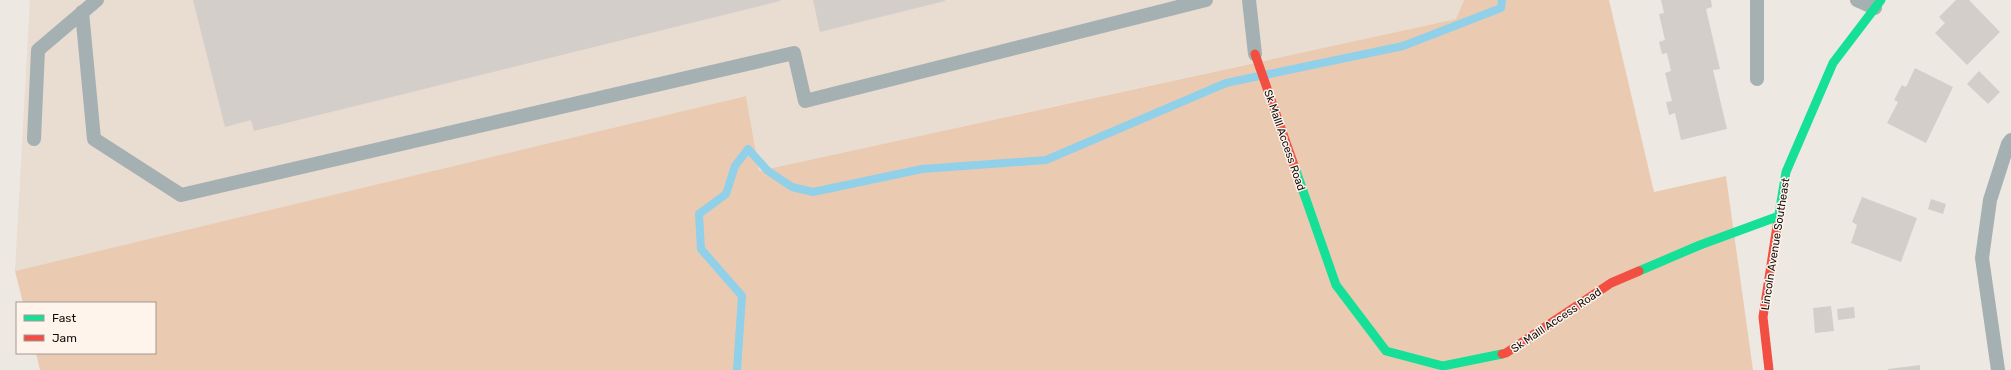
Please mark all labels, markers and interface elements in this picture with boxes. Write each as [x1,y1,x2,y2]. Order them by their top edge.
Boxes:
street label: Sk Malll Access Road [1261,88,1308,192]
street label: Lincoln Avenue Southeast [1759,176,1792,311]
street label: Sk Malll Access Road [1509,285,1604,355]
legend [16,302,156,354]
text: Fast [52,311,76,325]
text: Jam [52,331,77,345]

